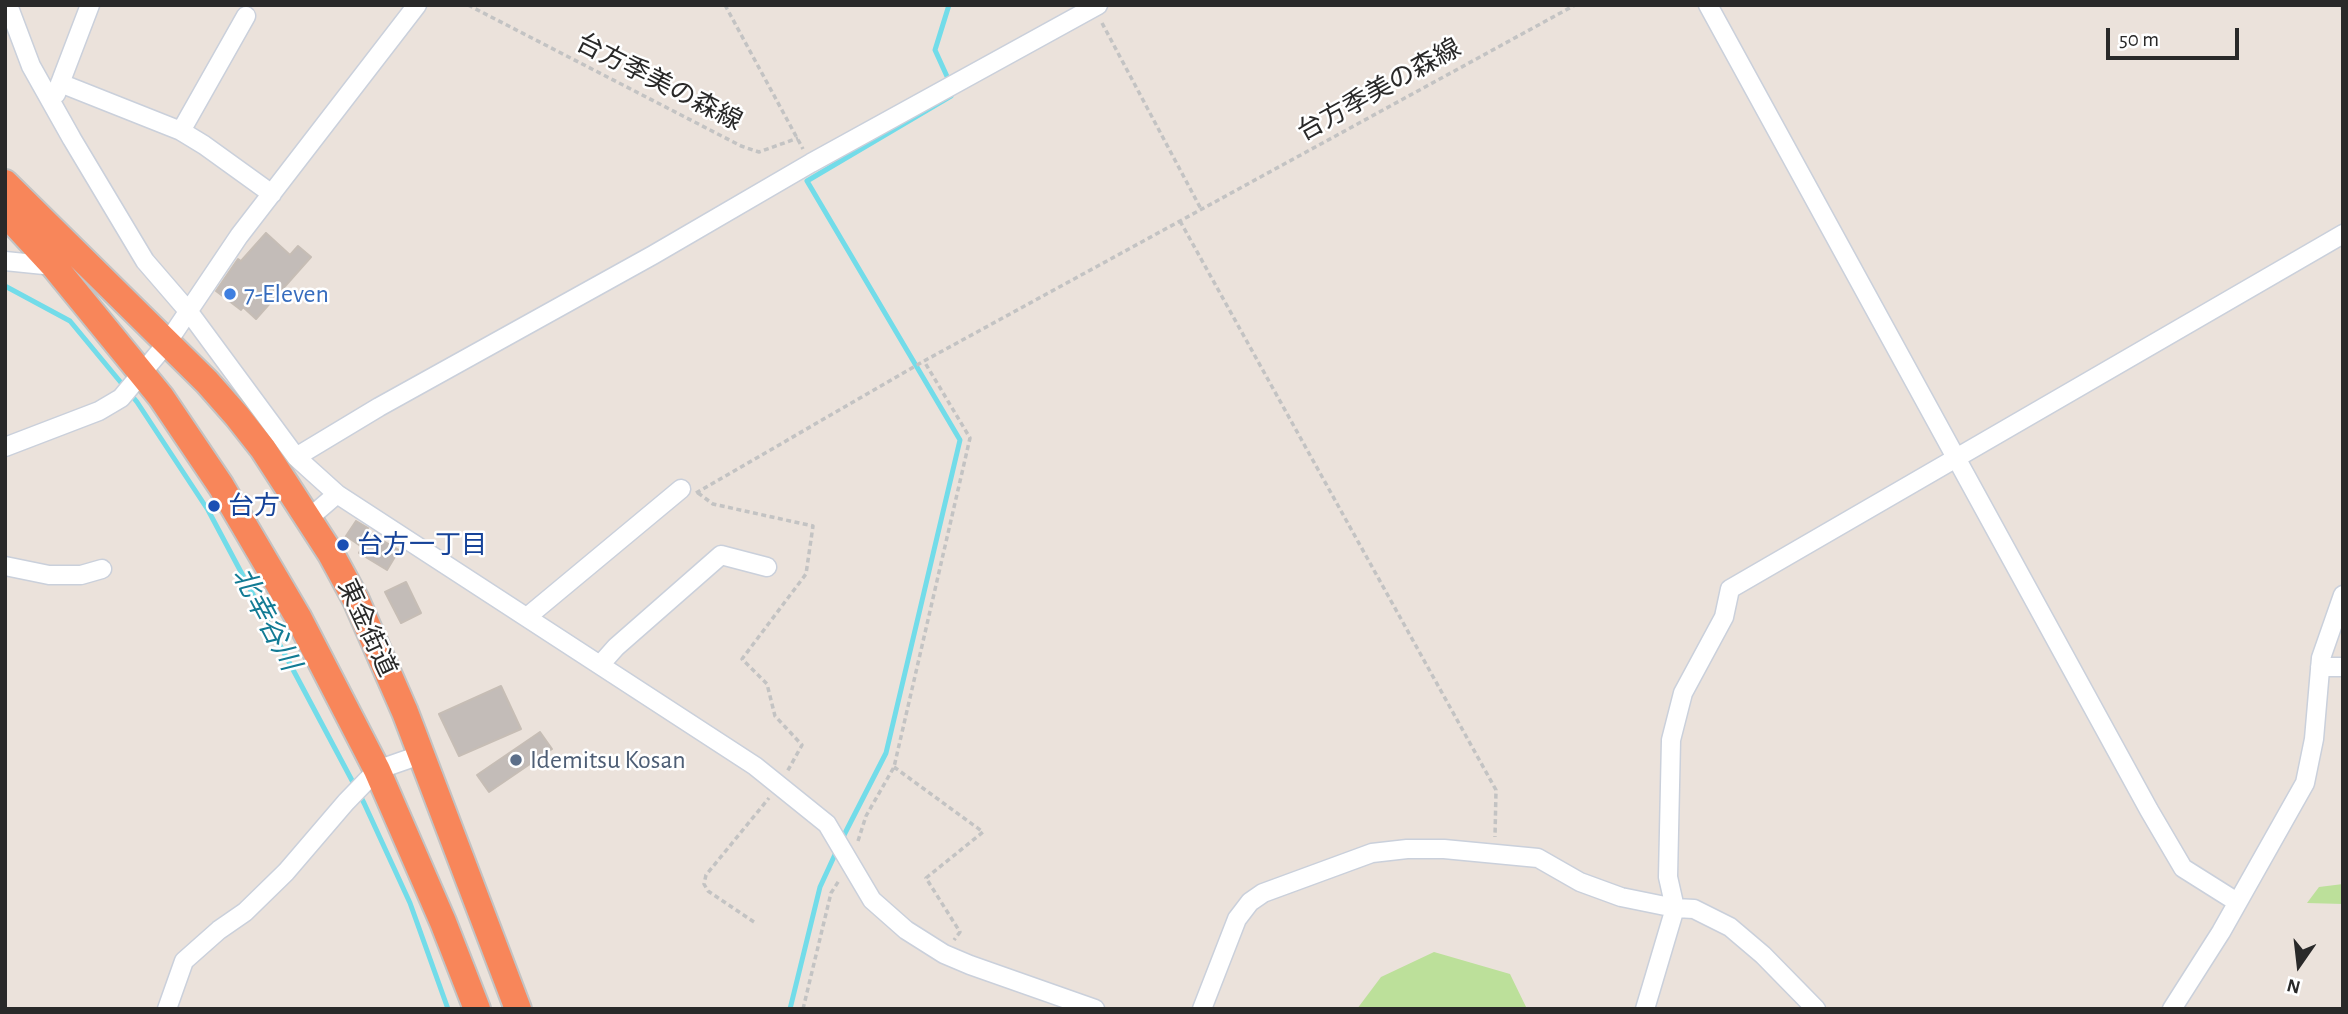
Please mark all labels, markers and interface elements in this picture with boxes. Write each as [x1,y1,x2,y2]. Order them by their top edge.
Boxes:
scale bar [2110,14,2243,58]
street label: 台方季美の森線 [571,27,747,137]
text: 50 m [2119,29,2159,50]
street label: 台方季美の森線 [1292,32,1466,148]
place label: 7-Eleven [244,278,329,310]
marker: 7-Eleven [222,286,238,302]
place label: 台方 [228,490,280,522]
marker: 台方 [206,498,222,514]
place label: 台方一丁目 [357,529,487,561]
marker: 台方一丁目 [335,537,351,553]
water label: 北幸谷川 [225,562,307,676]
street label: 東金街道 [331,574,403,682]
place label: Idemitsu Kosan [530,744,686,776]
marker: Idemitsu Kosan [508,752,524,768]
north arrow [2264,930,2334,1000]
text: N [2285,975,2303,997]

